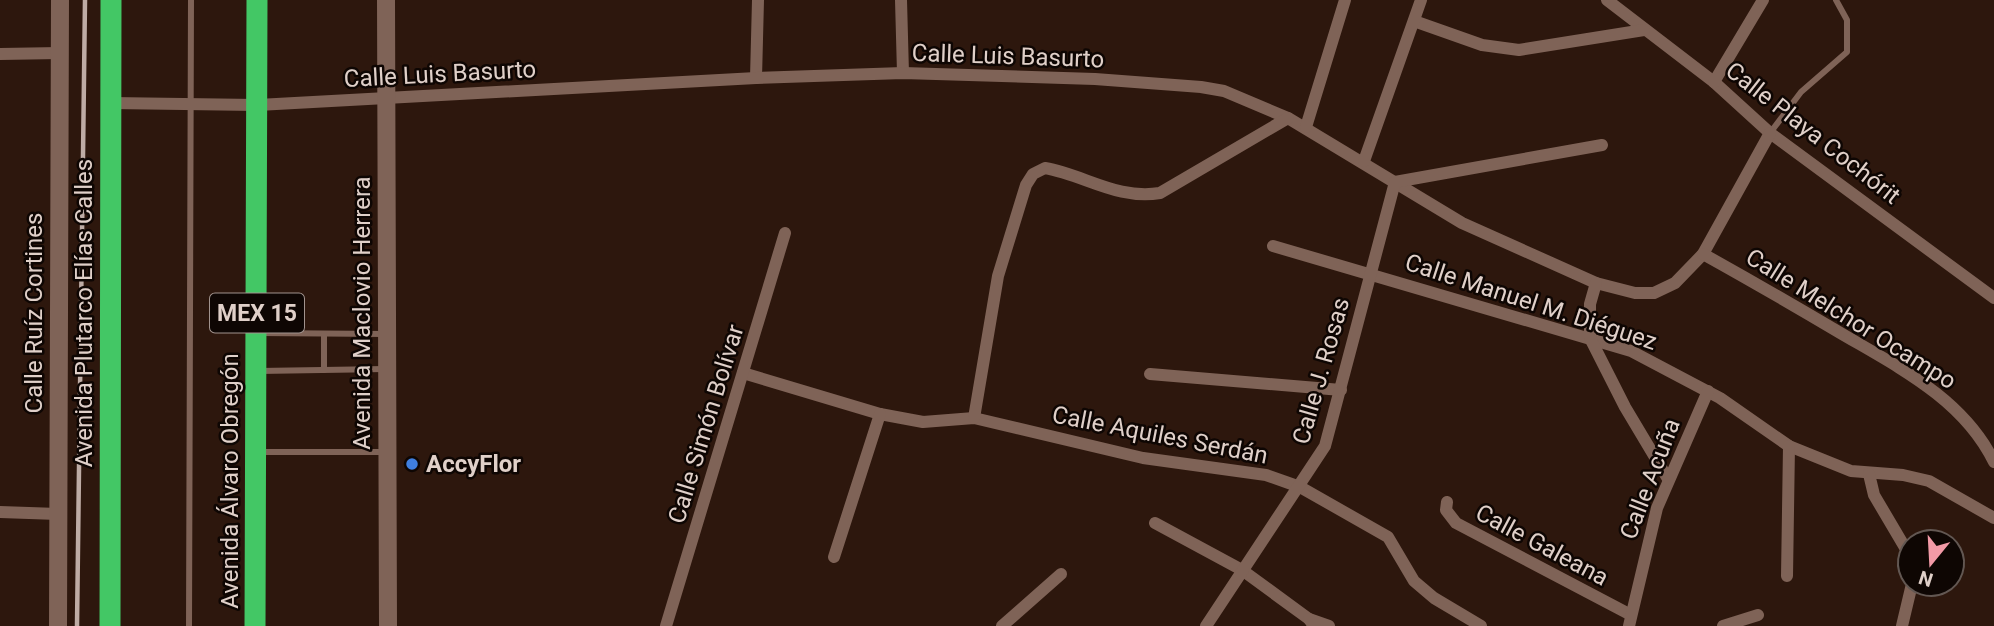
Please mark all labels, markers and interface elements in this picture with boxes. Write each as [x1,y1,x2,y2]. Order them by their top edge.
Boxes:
street label: Calle Luis Basurto [911,39,1105,73]
street label: Calle Luis Basurto [343,55,537,93]
street label: Calle Playa Cochórit [1720,56,1906,210]
street label: Avenida Plutarco Elías Calles [70,159,98,467]
street label: Avenida Maclovio Herrera [348,176,376,450]
street label: Calle Ruíz Cortines [20,213,48,413]
street label: Calle Melchor Ocampo [1741,243,1961,395]
street label: Calle Manuel M. Diéguez [1402,248,1660,356]
road number: MEX 15 [210,294,304,332]
street label: Calle J. Rosas [1287,295,1355,447]
street label: Calle Simón Bolívar [662,321,750,527]
street label: Avenida Álvaro Obregón [216,353,244,609]
street label: Calle Aquiles Serdán [1050,400,1270,470]
street label: Calle Acuña [1614,415,1686,543]
place label: AccyFlor [426,450,521,478]
marker: AccyFlor [404,456,420,472]
street label: Calle Galeana [1471,498,1613,592]
north arrow [1896,528,1966,598]
text: N [1916,566,1936,592]

